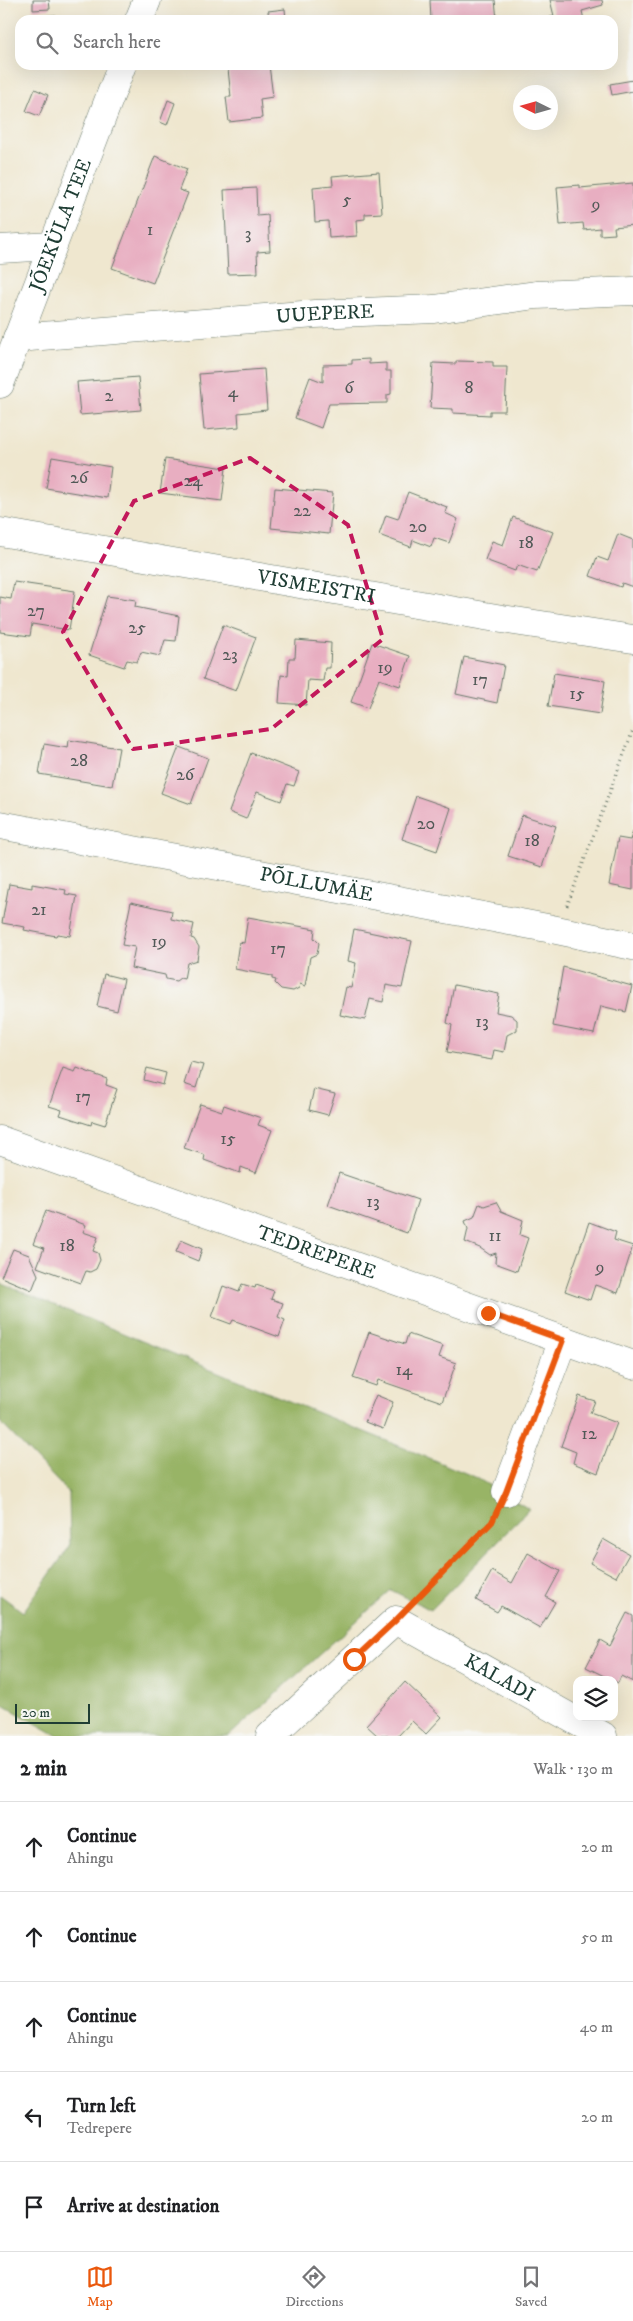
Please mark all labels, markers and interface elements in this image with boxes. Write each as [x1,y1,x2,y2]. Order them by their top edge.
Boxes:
search box [15,15,618,70]
icon: search [33,29,61,57]
text: Search here [73,31,161,54]
north arrow [513,85,558,130]
street label: JÕEKÜLA TEE [23,155,97,297]
house number: 5 [343,189,352,211]
house number: 9 [591,194,600,216]
house number: 1 [147,219,153,241]
house number: 3 [245,223,251,245]
street label: UUEPERE [275,299,375,330]
house number: 6 [344,377,354,399]
house number: 8 [464,377,474,399]
house number: 4 [228,381,239,403]
house number: 2 [105,385,114,407]
house number: 26 [70,467,89,489]
house number: 24 [183,470,203,492]
house number: 22 [293,500,311,522]
house number: 20 [409,516,427,538]
house number: 18 [518,532,534,554]
street label: VISMEISTRI [254,564,377,609]
house number: 27 [27,600,45,622]
house number: 25 [128,617,146,639]
house number: 23 [222,644,238,666]
house number: 19 [377,657,393,679]
house number: 17 [472,669,488,691]
house number: 15 [569,683,585,705]
house number: 28 [70,750,88,772]
house number: 26 [176,764,195,786]
house number: 20 [417,813,435,835]
house number: 18 [524,830,540,852]
street label: PÕLLUMÄE [258,862,375,907]
house number: 21 [31,899,47,921]
house number: 19 [151,931,167,953]
house number: 17 [270,938,286,960]
house number: 13 [475,1011,489,1033]
house number: 17 [75,1086,91,1108]
house number: 15 [220,1128,236,1150]
house number: 13 [366,1191,380,1213]
street label: TEDREPERE [254,1220,380,1285]
house number: 11 [488,1225,502,1247]
house number: 18 [59,1235,75,1257]
house number: 9 [595,1257,604,1279]
route end [477,1302,500,1325]
house number: 14 [396,1359,413,1381]
house number: 12 [581,1423,597,1445]
route start [343,1648,366,1671]
street label: KALADI [460,1648,539,1708]
map controls [573,1676,618,1721]
button: layers [573,1676,618,1721]
scale bar [15,1701,90,1724]
text: 20 m [22,1704,50,1722]
text: 2 min [20,1756,67,1782]
text: Walk · 130 m [533,1759,613,1779]
text: Continue [67,1825,137,1848]
icon: ahead [20,1833,48,1861]
text: 20 m [581,1837,613,1857]
text: Ahingu [67,1848,114,1868]
icon: ahead [20,1923,48,1951]
text: Continue [67,1925,137,1948]
text: 50 m [581,1927,613,1947]
text: Continue [67,2005,137,2028]
icon: ahead [20,2013,48,2041]
text: 40 m [580,2017,613,2037]
text: Ahingu [67,2028,114,2048]
text: Turn left [67,2095,136,2118]
icon: left [20,2103,48,2131]
text: 20 m [581,2107,613,2127]
text: Tedrepere [67,2118,132,2138]
icon: arrive [20,2193,48,2221]
text: Arrive at destination [67,2195,219,2218]
tab: Map [86,2263,114,2311]
tab: Directions [285,2263,343,2311]
tab: Saved [515,2263,547,2311]

